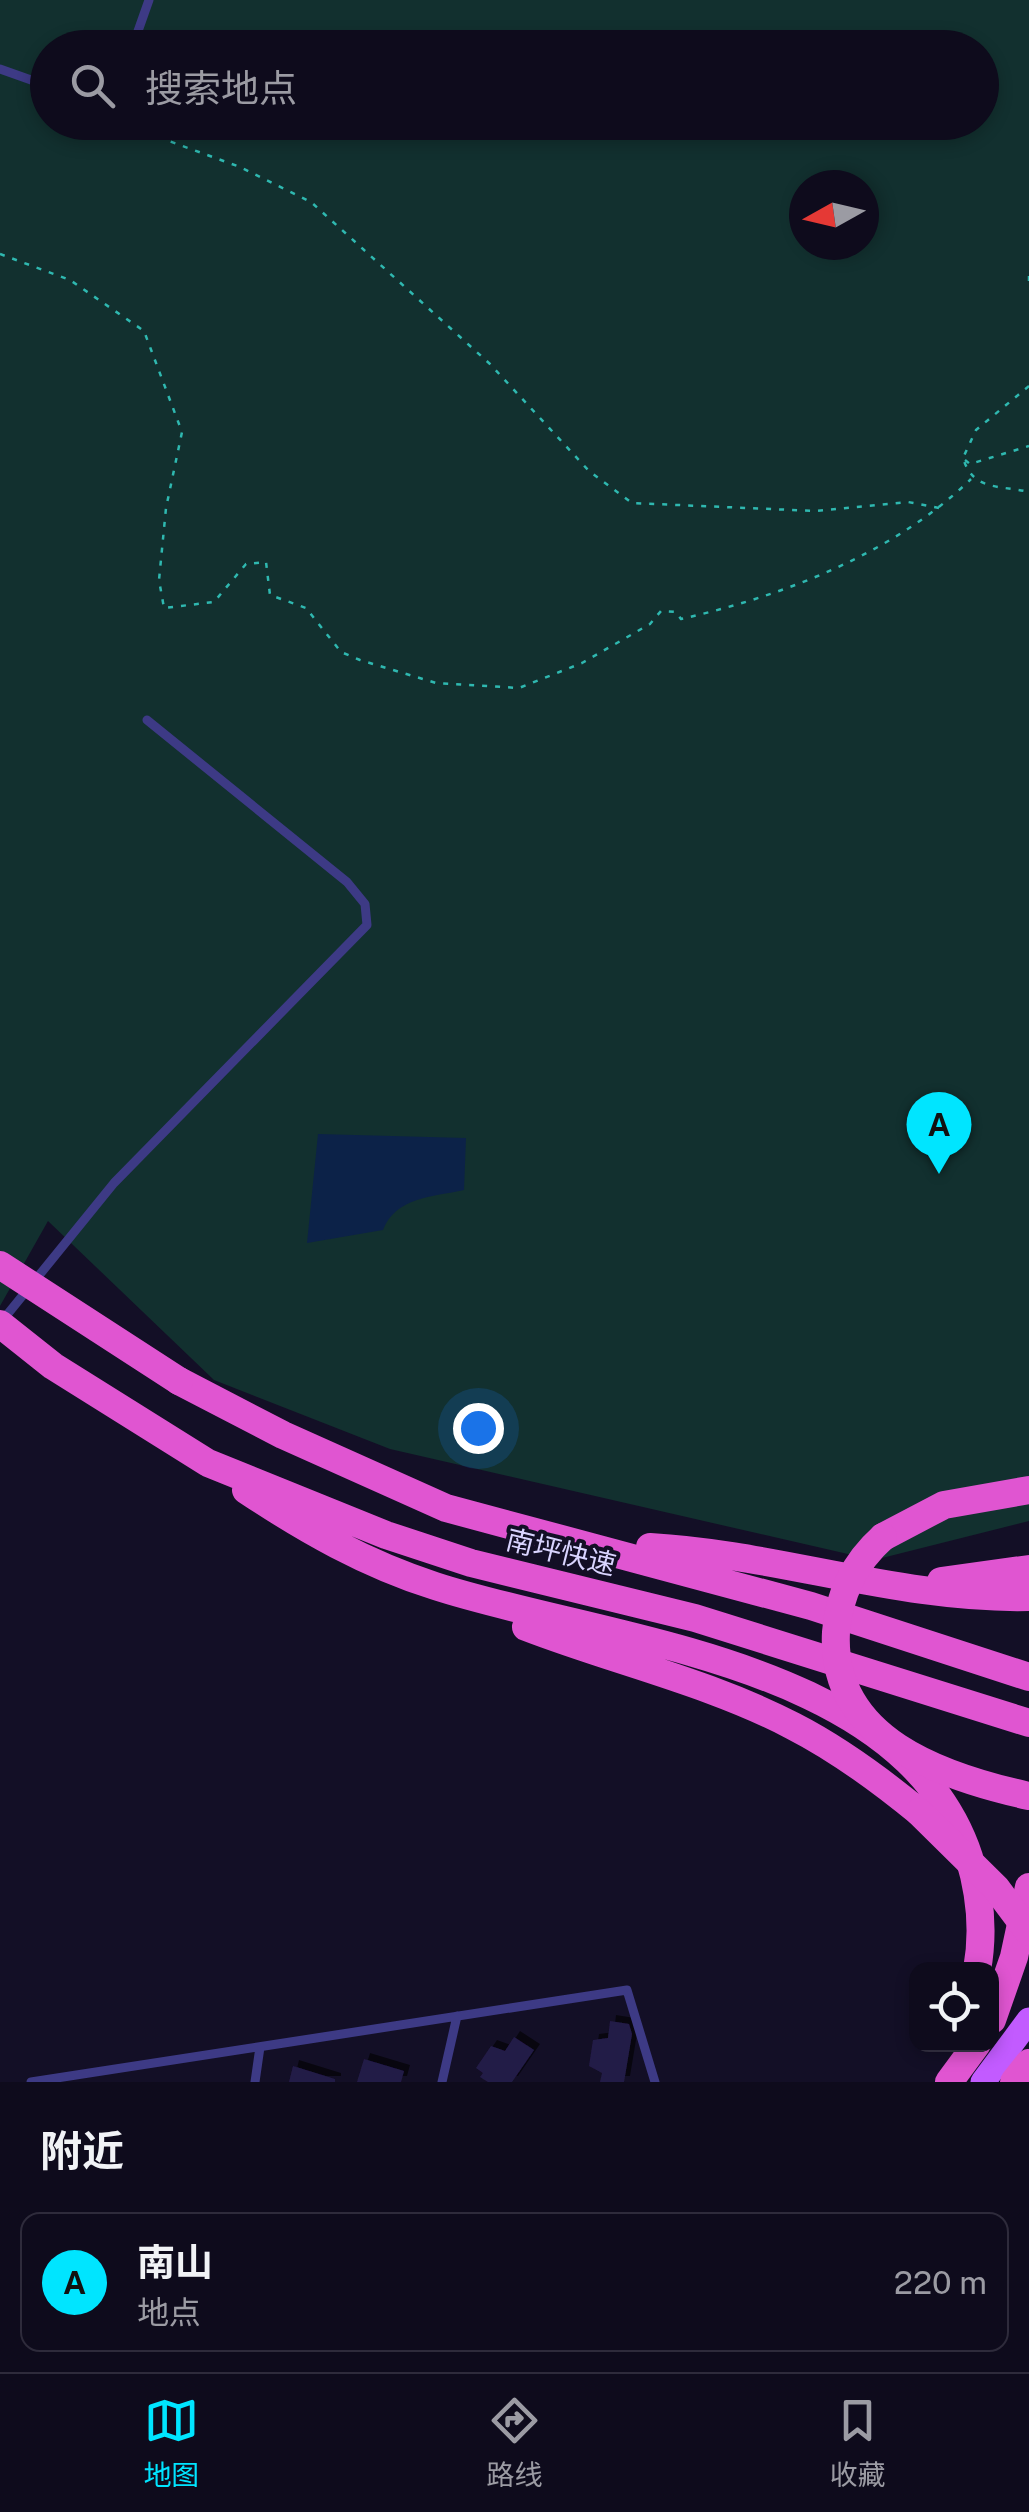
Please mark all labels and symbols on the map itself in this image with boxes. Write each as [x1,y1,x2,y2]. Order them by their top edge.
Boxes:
north arrow [789,170,879,260]
pin: A [906,1092,972,1174]
your location [453,1403,504,1454]
street label: 南坪快速 [503,1522,619,1581]

